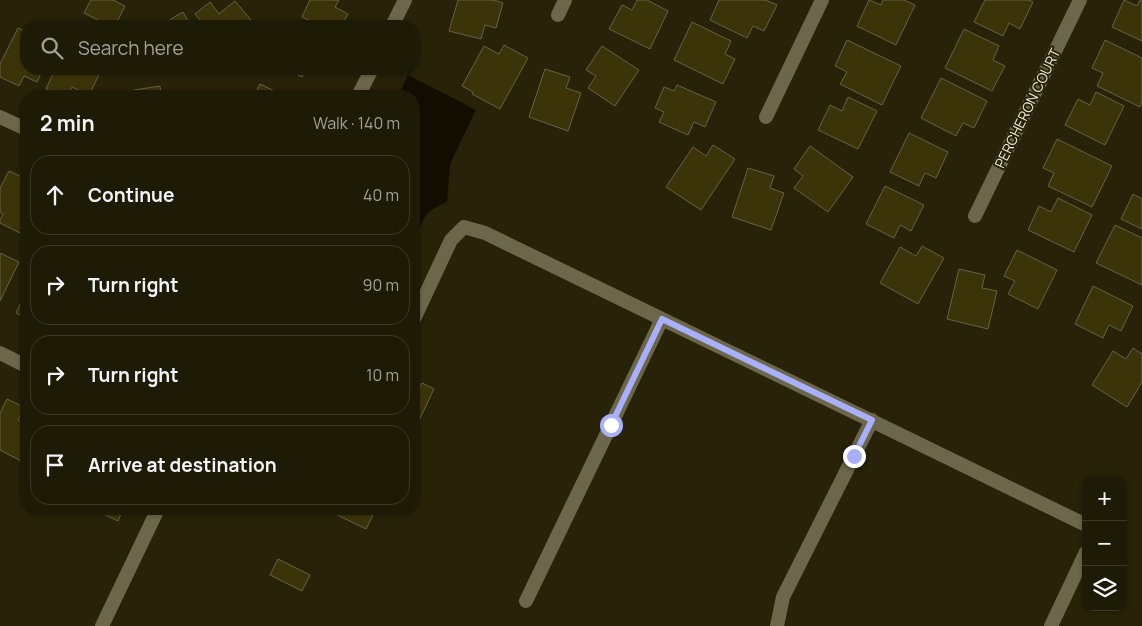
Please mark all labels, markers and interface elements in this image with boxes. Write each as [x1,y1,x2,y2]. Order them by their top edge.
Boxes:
search box [20,20,420,75]
icon: search [38,34,66,62]
text: Search here [78,35,184,61]
street label: PERCHERON COURT [990,44,1065,171]
text: 2 min [40,109,95,137]
text: Walk · 140 m [313,112,400,134]
icon: ahead [41,181,69,209]
text: Continue [88,182,174,208]
text: 40 m [363,184,399,206]
icon: right [41,271,69,299]
text: Turn right [88,272,178,298]
text: 90 m [363,274,399,296]
icon: right [41,361,69,389]
text: Turn right [88,362,178,388]
text: 10 m [366,364,399,386]
route start [600,414,623,437]
route end [843,445,866,468]
icon: arrive [41,451,69,479]
text: Arrive at destination [88,452,277,478]
map controls [1082,476,1127,611]
button: + [1082,476,1127,521]
button: − [1082,521,1127,566]
button: layers [1082,566,1127,611]

